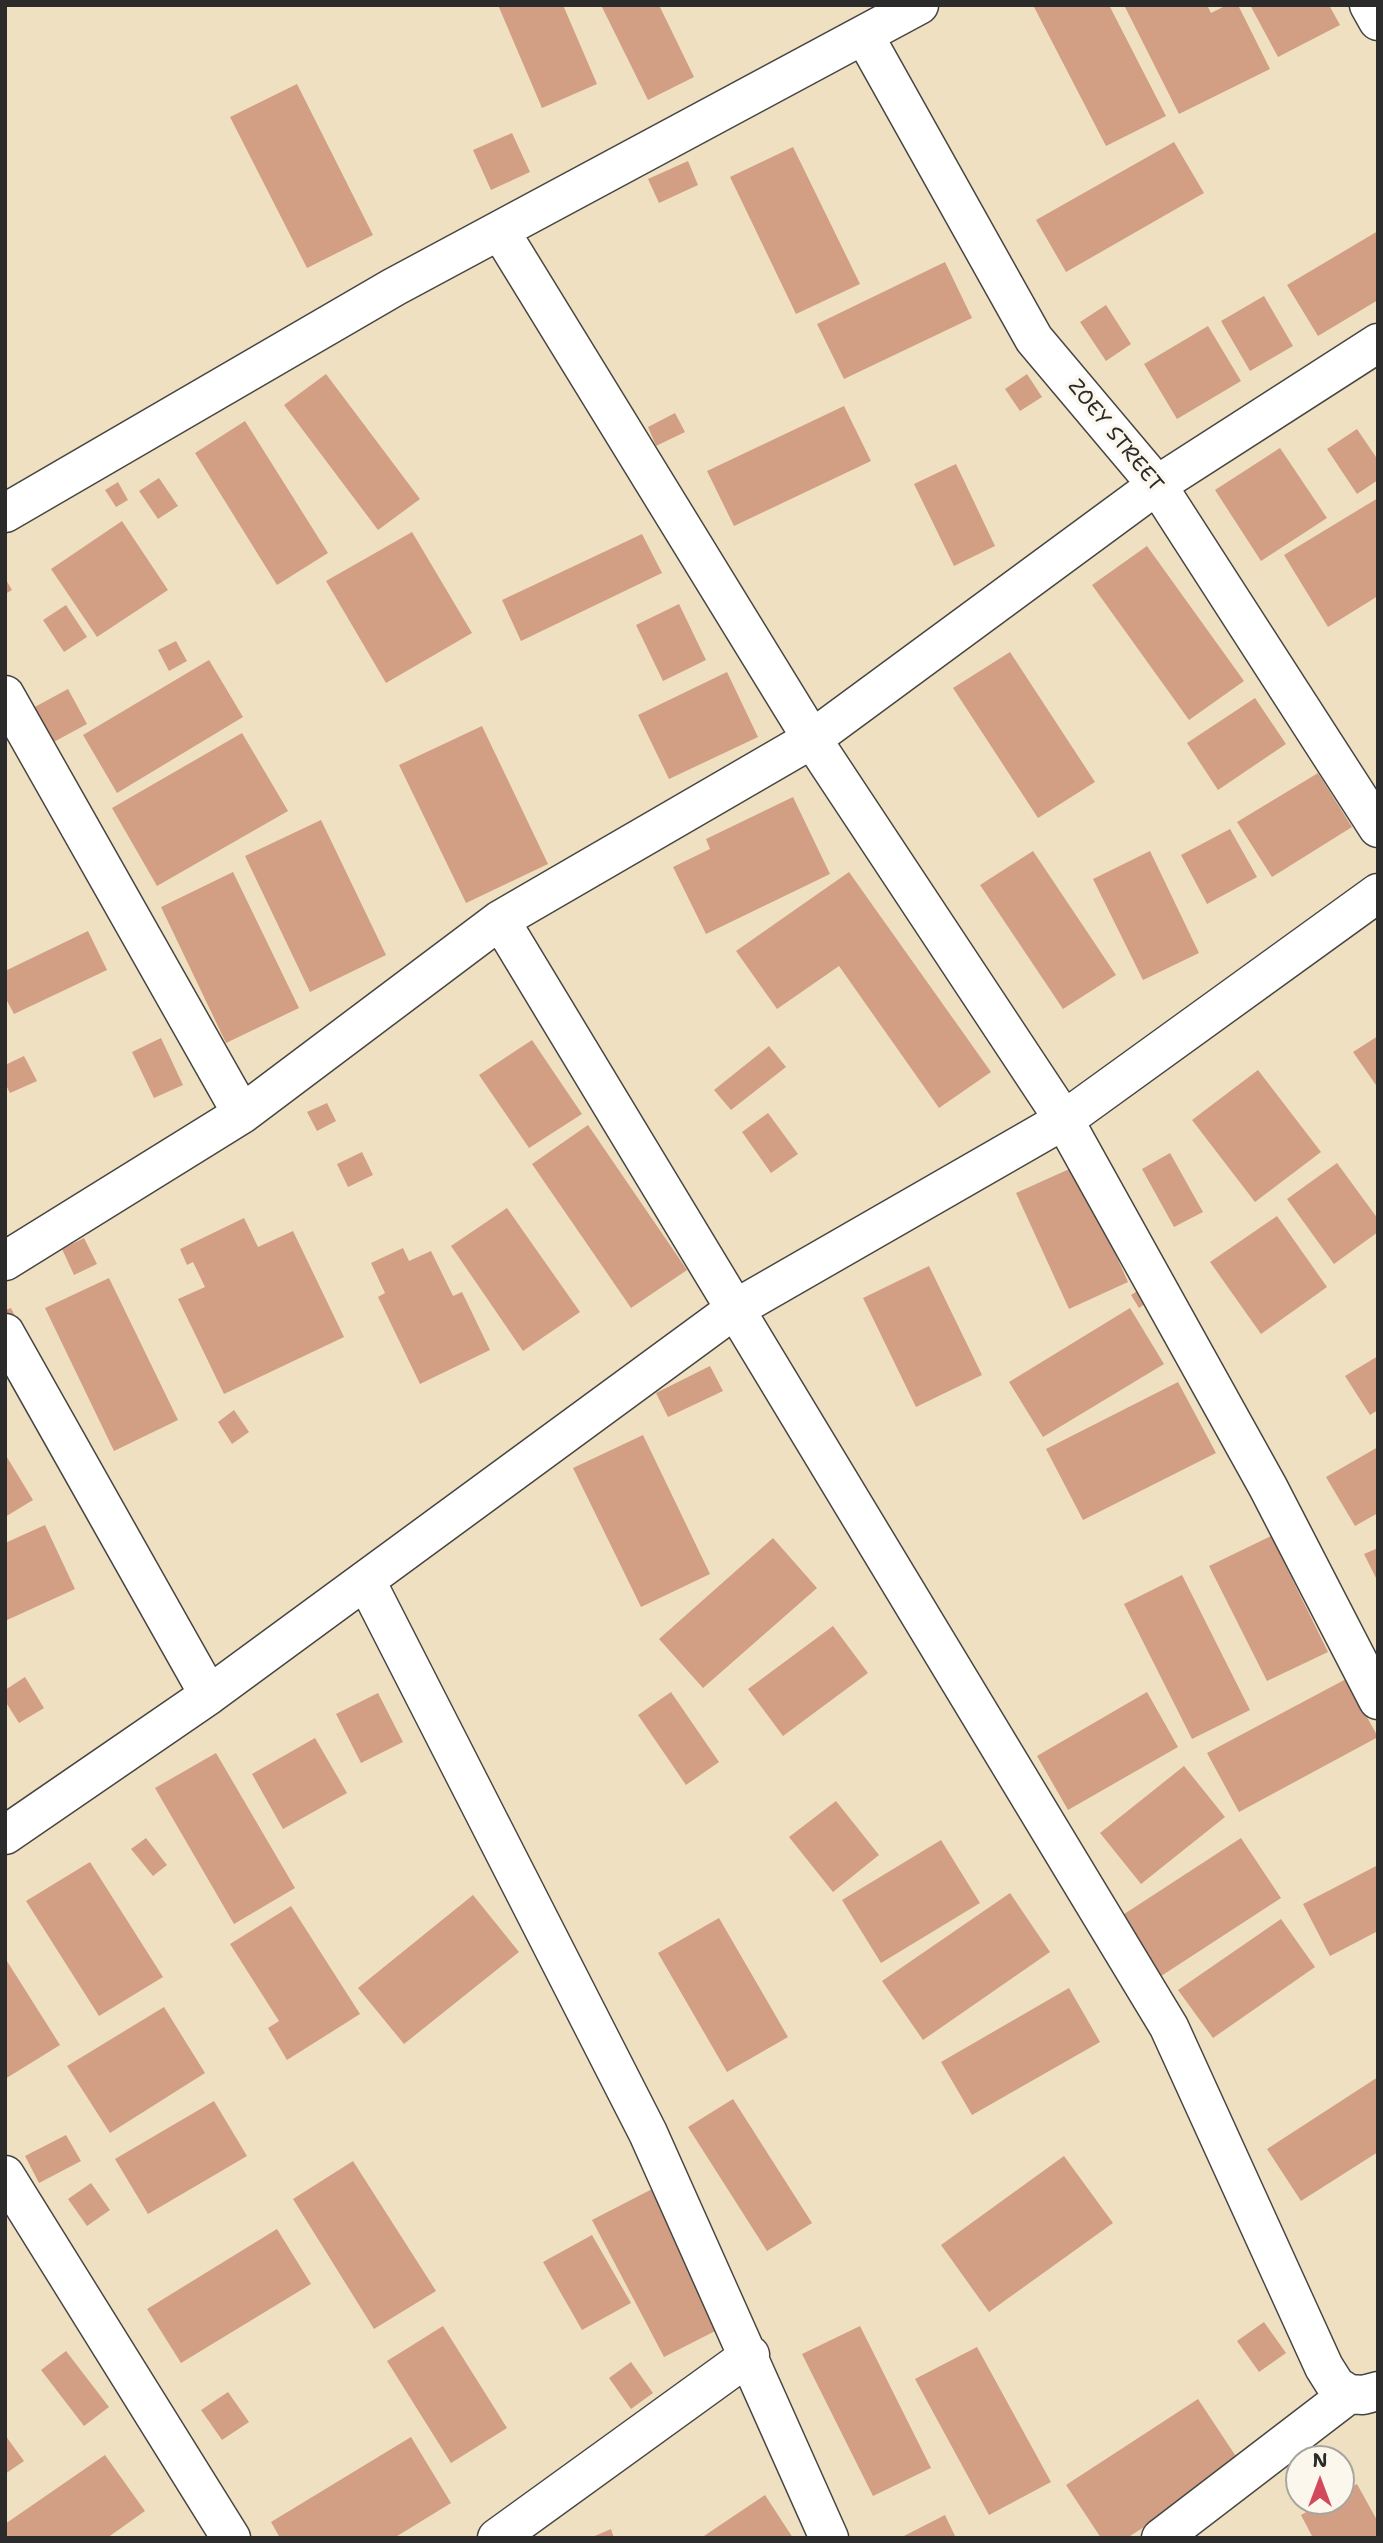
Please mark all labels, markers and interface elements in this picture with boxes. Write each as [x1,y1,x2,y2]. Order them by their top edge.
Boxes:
street label: ZOEY STREET [1062,375,1168,497]
north arrow [1285,2445,1355,2515]
text: N [1312,2448,1328,2473]

